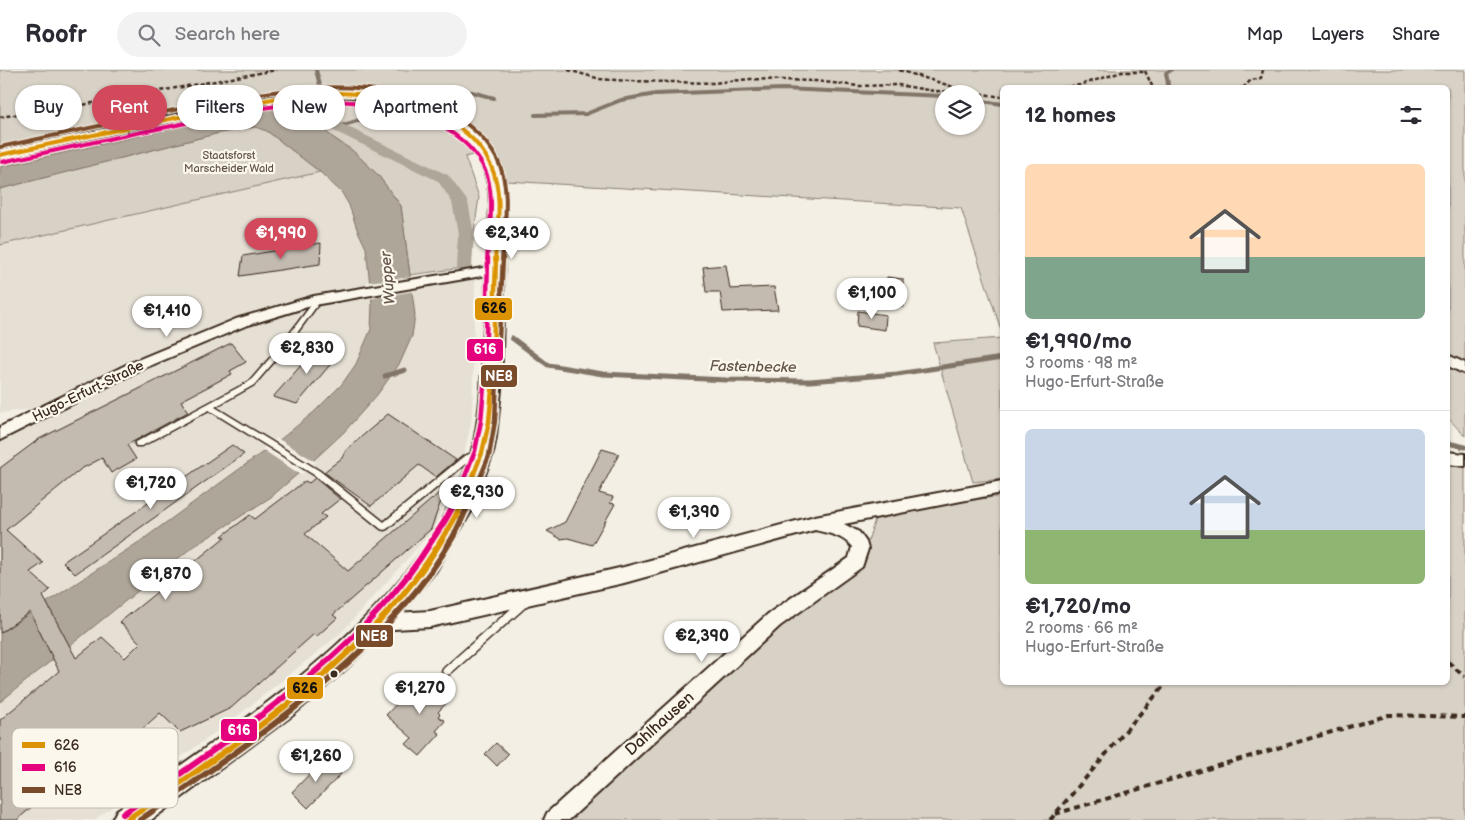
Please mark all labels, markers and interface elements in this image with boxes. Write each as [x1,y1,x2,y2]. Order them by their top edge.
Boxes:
search box [117,12,467,57]
text: Roofr [25,20,87,49]
icon: search [135,21,163,49]
text: Search here [175,23,280,46]
text: Map [1247,24,1283,45]
text: Layers [1311,24,1364,45]
text: Share [1392,24,1440,45]
chip: Buy [15,85,82,130]
chip: Rent [92,85,167,130]
chip: Filters [177,85,263,130]
chip: New [273,85,345,130]
chip: Apartment [355,85,476,130]
map controls [935,85,985,135]
button: layers [935,85,985,135]
icon: filters [1397,101,1425,129]
text: 12 homes [1025,103,1116,128]
park label: Staatsforst Marscheider Wald [184,149,274,175]
icon: home [1180,196,1270,286]
pin: €1,990 [240,218,322,260]
pin: €2,340 [471,218,553,260]
text: €1,990 [255,224,307,243]
text: €2,340 [485,224,539,243]
water label: Wupper [376,249,400,305]
pin: €1,100 [831,278,913,320]
text: €1,100 [847,284,897,303]
pin: €1,410 [126,296,208,338]
line badge: 626 [474,297,513,321]
text: 626 [481,300,507,317]
text: €1,410 [143,302,191,321]
text: €1,990/mo [1025,329,1132,354]
pin: €2,830 [266,332,348,375]
line badge: 616 [466,338,504,362]
text: €2,830 [280,339,334,358]
text: 616 [474,341,496,358]
text: 3 rooms · 98 m² [1025,354,1137,373]
street label: Hugo-Erfurt-Straße [30,357,146,425]
water label: Fastenbecke [709,357,797,377]
line badge: NE8 [480,364,518,388]
text: NE8 [485,368,513,385]
text: Hugo-Erfurt-Straße [1025,373,1164,392]
icon: home [1180,462,1270,552]
pin: €1,720 [110,468,192,510]
text: €1,720 [126,474,176,493]
pin: €2,930 [436,476,518,519]
text: €2,930 [450,483,504,502]
pin: €1,390 [653,496,735,539]
text: €1,390 [668,503,720,522]
pin: €1,870 [125,558,207,601]
text: €1,870 [141,565,191,584]
text: €1,720/mo [1025,594,1131,619]
text: 2 rooms · 66 m² [1025,619,1138,638]
pin: €2,390 [661,620,743,663]
line badge: NE8 [355,624,394,648]
text: €2,390 [675,627,729,646]
text: NE8 [360,628,388,645]
text: Hugo-Erfurt-Straße [1025,638,1164,657]
unlabelled marker [329,669,339,679]
pin: €1,270 [379,672,461,715]
line badge: 626 [286,676,324,700]
text: €1,270 [395,679,445,698]
text: 626 [292,680,318,697]
street label: Dahlhausen [622,688,698,760]
line badge: 616 [220,718,258,742]
text: 616 [228,722,250,739]
legend [12,728,178,808]
text: 626 [54,737,80,754]
pin: €1,260 [275,740,357,783]
text: €1,260 [290,747,342,766]
text: 616 [54,759,77,776]
text: NE8 [54,782,82,799]

